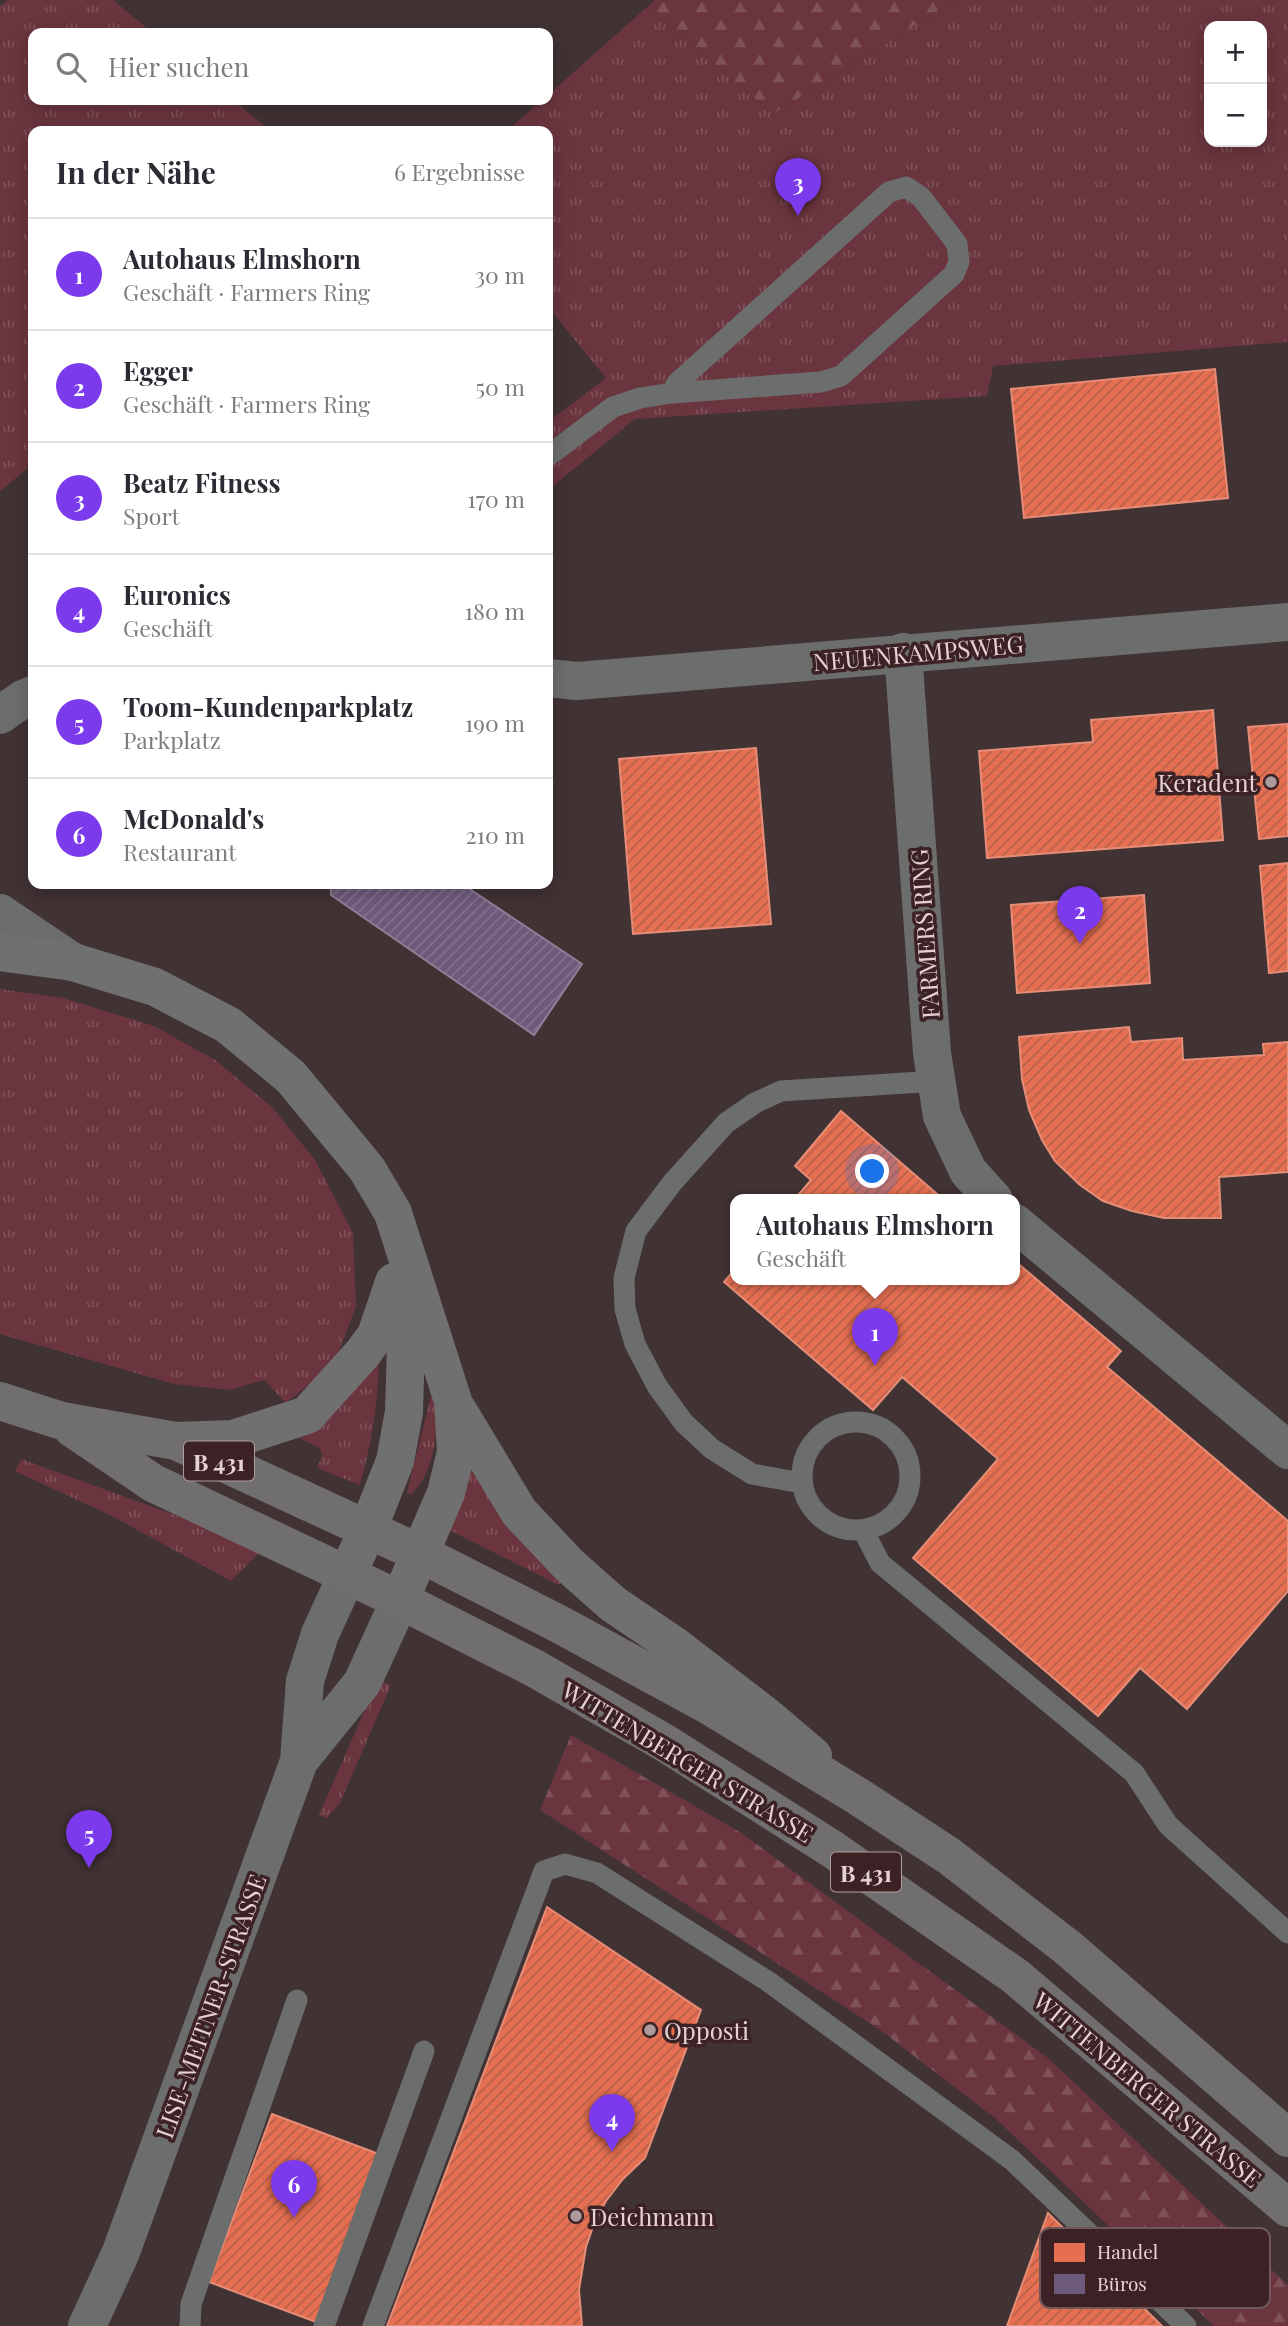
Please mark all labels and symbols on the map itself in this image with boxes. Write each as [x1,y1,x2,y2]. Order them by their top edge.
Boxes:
pin: 3 [775,158,821,216]
street label: NEUENKAMPSWEG [812,627,1025,677]
place label: Keradent [1158,766,1257,798]
marker: Keradent [1263,774,1279,790]
street label: FARMERS RING [902,848,946,1020]
pin: 2 [1057,886,1103,944]
your location [855,1154,889,1188]
pin: 1 [852,1308,898,1366]
road number: B 431 [184,1442,254,1480]
street label: WITTENBERGER STRASSE [555,1673,820,1849]
pin: 5 [66,1810,112,1868]
road number: B 431 [831,1853,901,1892]
street label: LISE-MEITNER-STRASSE [147,1870,273,2142]
street label: WITTENBERGER STRASSE [1027,1984,1269,2194]
place label: Opposti [664,2014,749,2046]
marker: Opposti [642,2022,658,2038]
pin: 4 [589,2094,635,2152]
pin: 6 [271,2160,317,2218]
place label: Deichmann [590,2200,714,2232]
marker: Deichmann [568,2208,584,2224]
legend [1040,2228,1270,2308]
text: Handel [1097,2238,1159,2264]
text: Büros [1097,2270,1147,2296]

